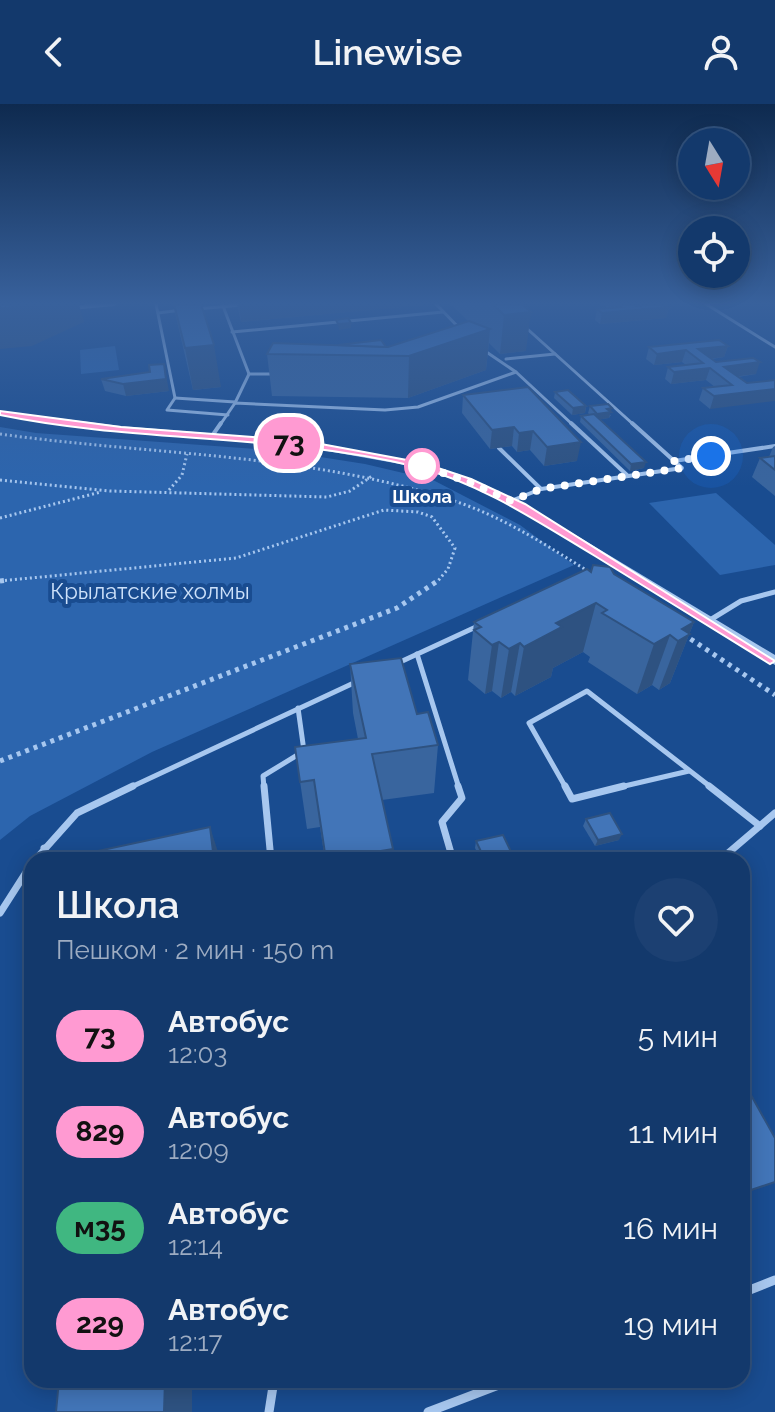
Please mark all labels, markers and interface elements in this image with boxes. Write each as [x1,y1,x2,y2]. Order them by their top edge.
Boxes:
icon: back [32,30,76,74]
icon: person [699,30,743,74]
text: Linewise [313,31,462,73]
north arrow [678,128,750,200]
map controls [678,128,750,288]
button: locate [678,216,750,288]
line badge: 73 [253,417,325,469]
text: 73 [273,426,305,459]
your location [691,436,731,476]
marker: Школа [405,449,439,483]
place label: Школа [392,486,452,507]
park label: Крылатские холмы [50,578,250,604]
button: heart [634,878,718,962]
text: Школа [56,882,180,927]
text: Пешком · 2 мин · 150 m [56,935,334,965]
text: Автобус [168,1004,289,1039]
text: 73 [84,1019,116,1052]
text: 5 мин [638,1019,718,1054]
text: 12:03 [168,1039,227,1069]
text: Автобус [168,1100,289,1135]
text: 829 [75,1115,125,1148]
text: 11 мин [628,1115,718,1150]
text: 12:09 [168,1135,229,1165]
text: Автобус [168,1196,289,1231]
text: м35 [74,1211,126,1244]
text: 16 мин [623,1211,718,1246]
text: 12:14 [168,1231,223,1261]
text: Автобус [168,1292,289,1327]
text: 229 [76,1307,124,1340]
text: 19 мин [624,1307,718,1342]
text: 12:17 [168,1327,222,1357]

